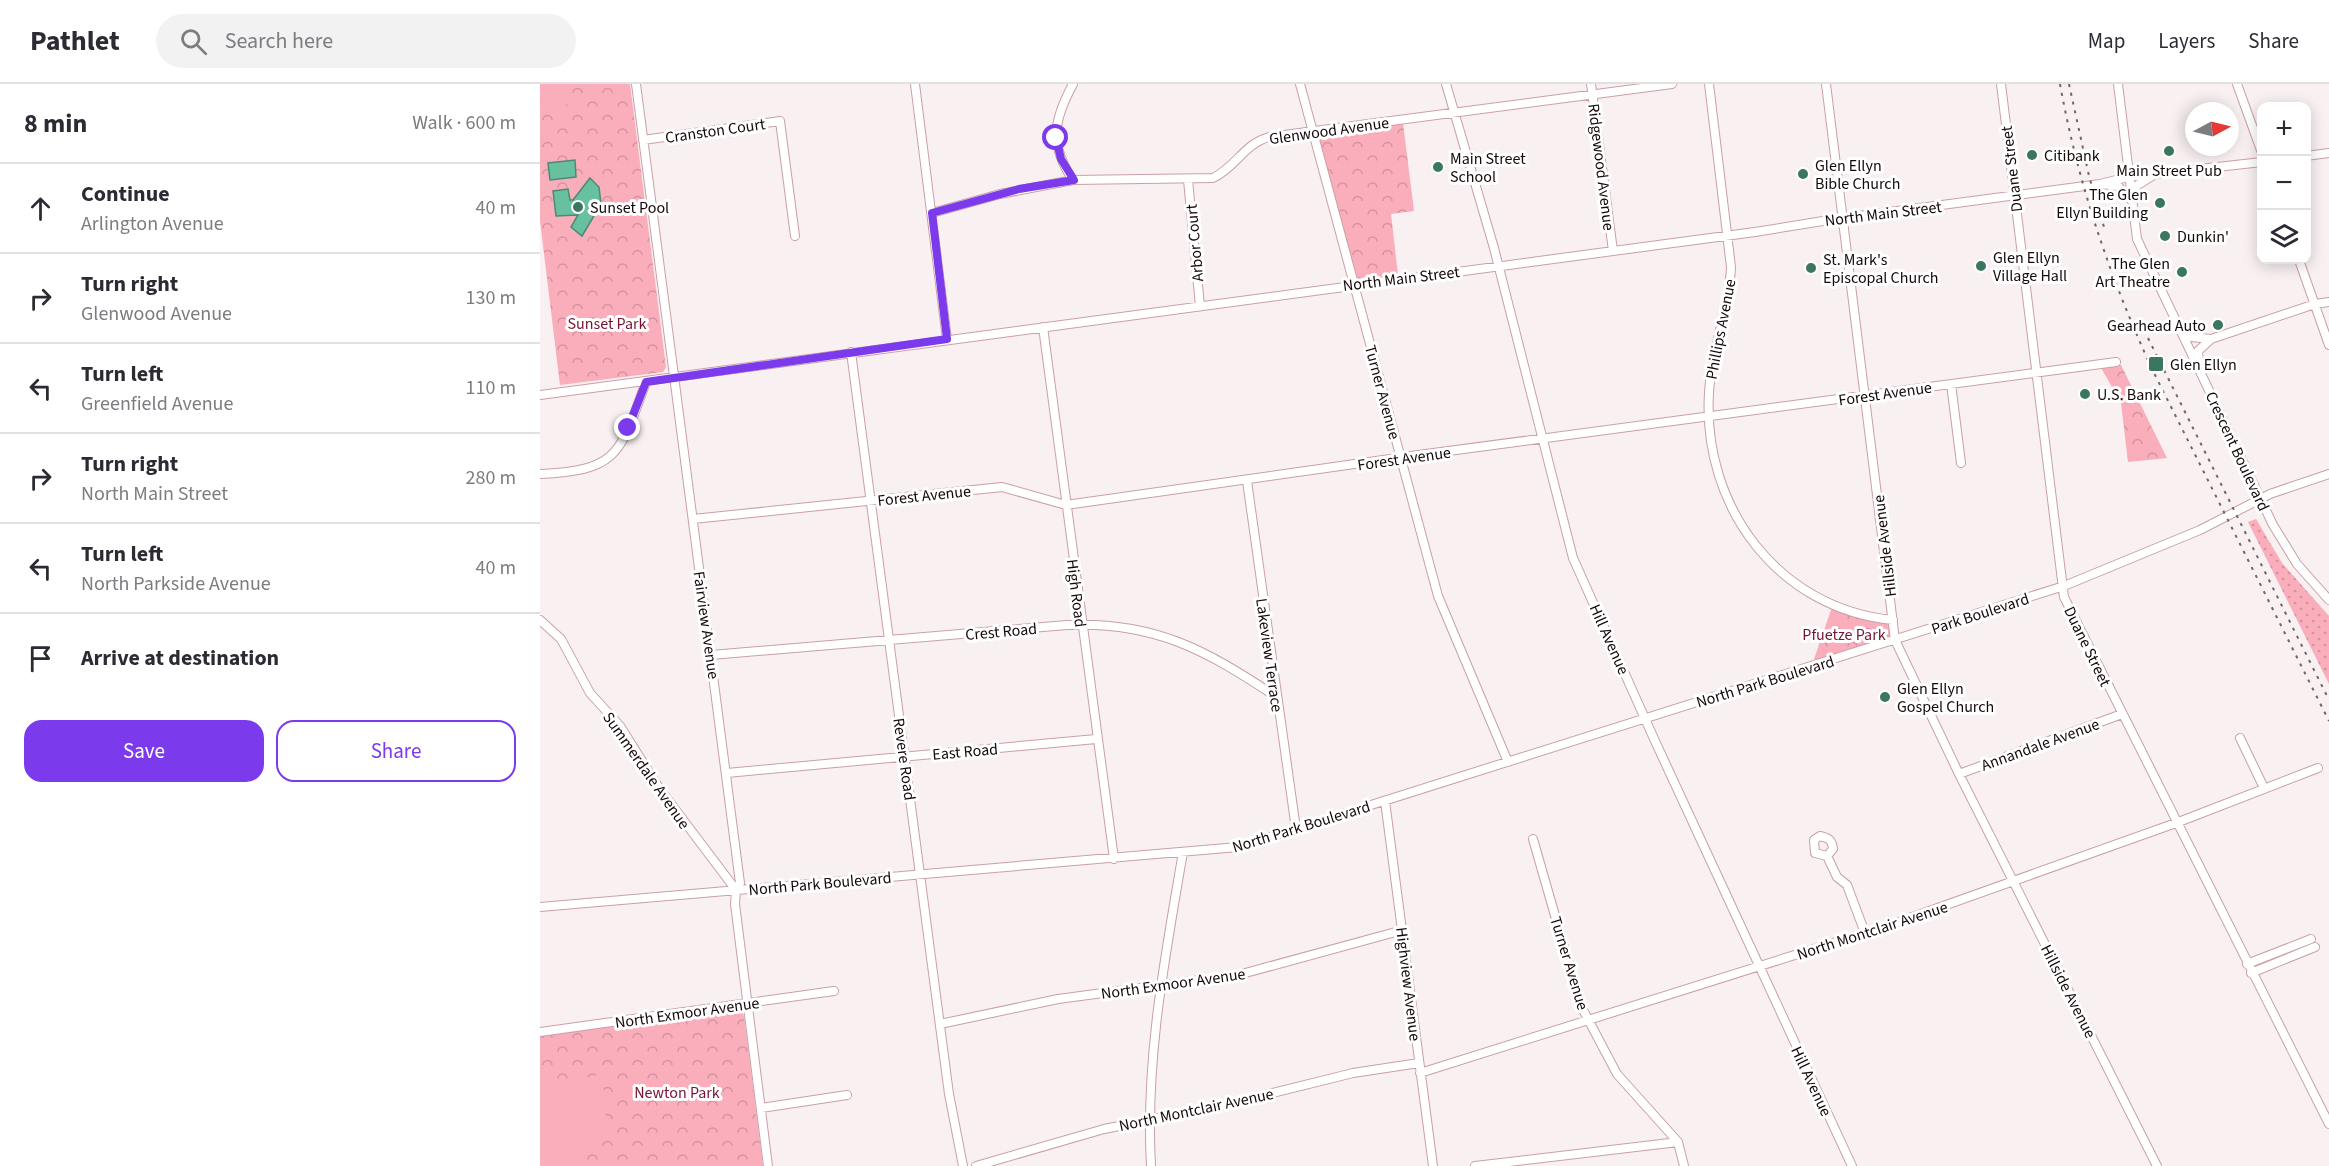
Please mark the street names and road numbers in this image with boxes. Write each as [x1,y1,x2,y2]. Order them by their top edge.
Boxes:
street label: Ridgewood Avenue [1582,102,1620,232]
street label: Glenwood Avenue [1268,112,1391,150]
street label: Cranston Court [664,113,767,149]
street label: Duane Street [1996,124,2028,213]
street label: North Main Street [1823,196,1943,232]
street label: Arbor Court [1181,203,1209,283]
street label: North Main Street [1341,261,1461,297]
street label: Phillips Avenue [1700,277,1742,381]
street label: Turner Avenue [1359,343,1405,442]
street label: Forest Avenue [1837,377,1933,411]
street label: Crescent Boulevard [2200,388,2274,515]
street label: Forest Avenue [1356,442,1452,476]
street label: Forest Avenue [876,480,972,512]
street label: Hillside Avenue [1868,494,1902,598]
street label: High Road [1061,558,1091,629]
street label: Fairview Avenue [688,570,724,681]
street label: Park Boulevard [1929,588,2032,640]
street label: Lakeview Terrace [1250,597,1288,714]
street label: Hill Avenue [1584,601,1634,678]
street label: Duane Street [2058,603,2116,691]
street label: Crest Road [964,618,1038,646]
street label: North Park Boulevard [1694,650,1837,713]
street label: Summerdale Avenue [597,708,695,834]
street label: Annandale Avenue [1978,713,2103,777]
street label: Revere Road [887,716,921,802]
street label: East Road [931,738,999,766]
street label: North Park Boulevard [1230,795,1373,858]
street label: North Park Boulevard [748,867,892,901]
street label: North Montclair Avenue [1794,896,1951,966]
street label: Turner Avenue [1544,914,1594,1013]
street label: Highview Avenue [1390,926,1426,1042]
street label: Hillside Avenue [2035,941,2101,1042]
street label: North Exmoor Avenue [1099,963,1247,1005]
street label: North Exmoor Avenue [613,992,761,1034]
street label: Hill Avenue [1785,1043,1837,1120]
street label: North Montclair Avenue [1117,1083,1276,1137]

